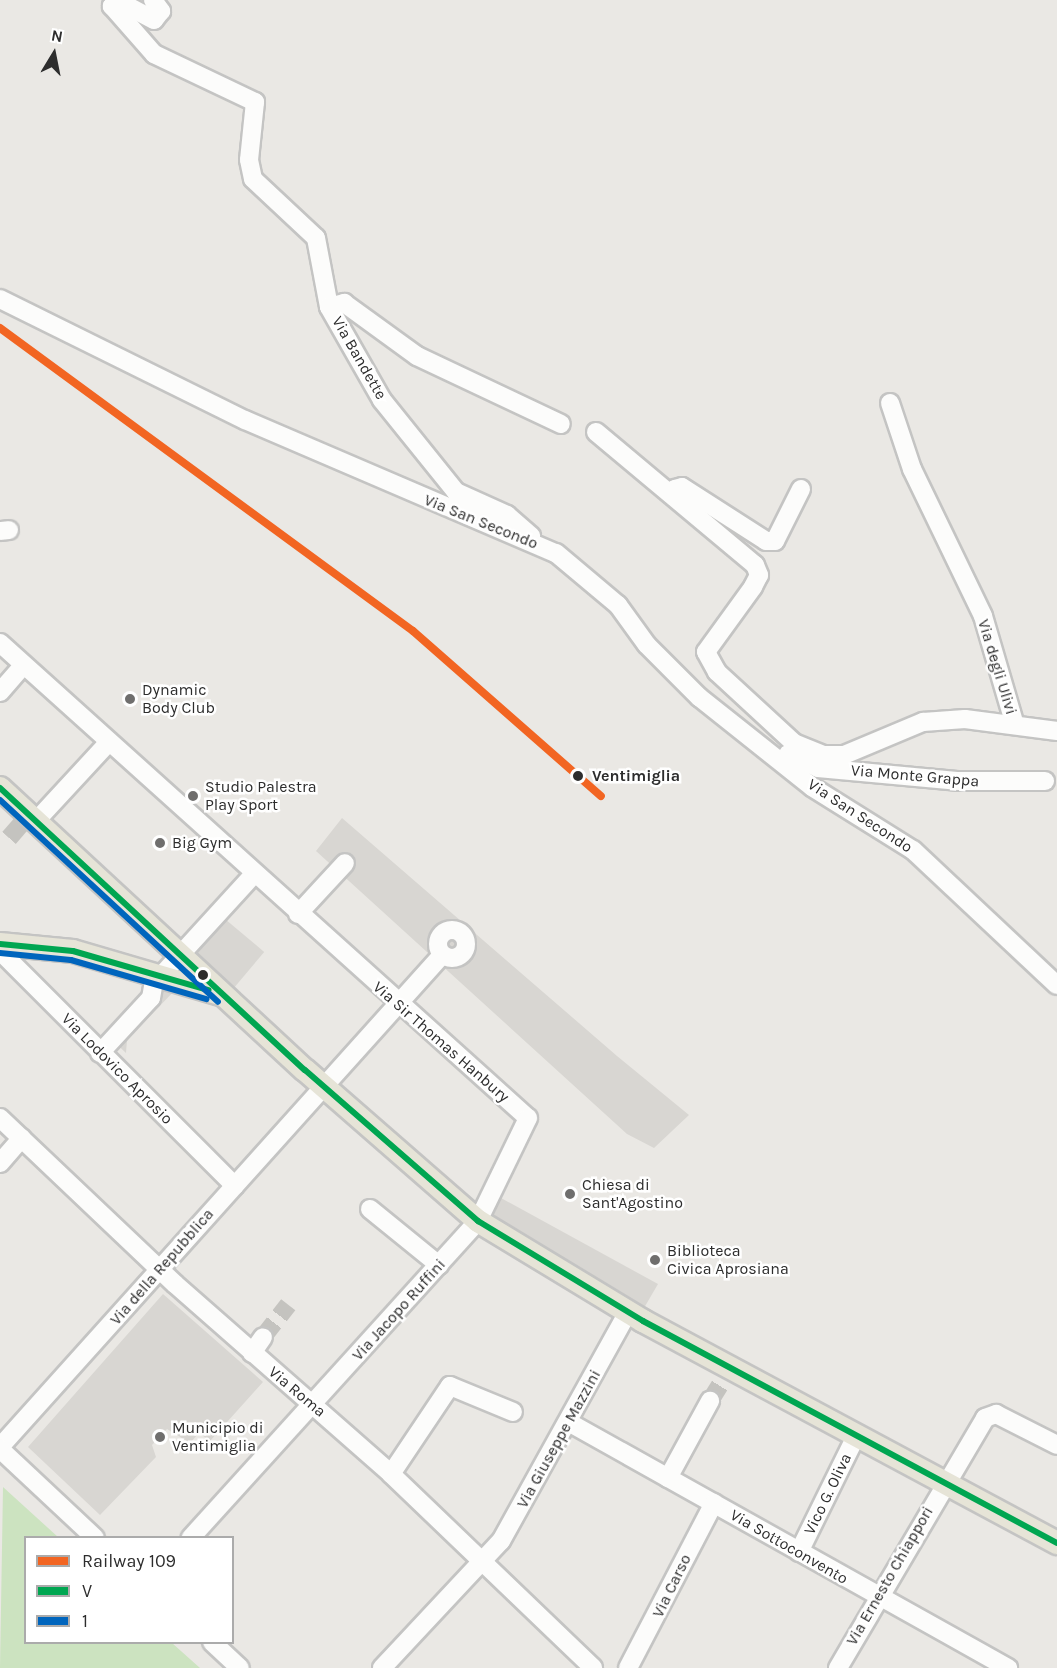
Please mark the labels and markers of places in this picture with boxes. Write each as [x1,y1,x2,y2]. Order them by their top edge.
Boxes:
place label: Dynamic Body Club [142,680,215,718]
marker: Dynamic Body Club [123,692,137,706]
place label: Ventimiglia [592,766,680,786]
marker: Ventimiglia [569,767,587,785]
place label: Studio Palestra Play Sport [205,777,317,815]
marker: Studio Palestra Play Sport [186,789,200,803]
place label: Big Gym [172,833,232,853]
marker: Big Gym [153,836,167,850]
unlabelled marker [197,969,209,981]
place label: Chiesa di Sant'Agostino [582,1175,683,1213]
marker: Chiesa di Sant'Agostino [563,1187,577,1201]
place label: Biblioteca Civica Aprosiana [667,1241,789,1279]
marker: Biblioteca Civica Aprosiana [648,1253,662,1267]
place label: Municipio di Ventimiglia [172,1418,264,1456]
marker: Municipio di Ventimiglia [153,1430,167,1444]

